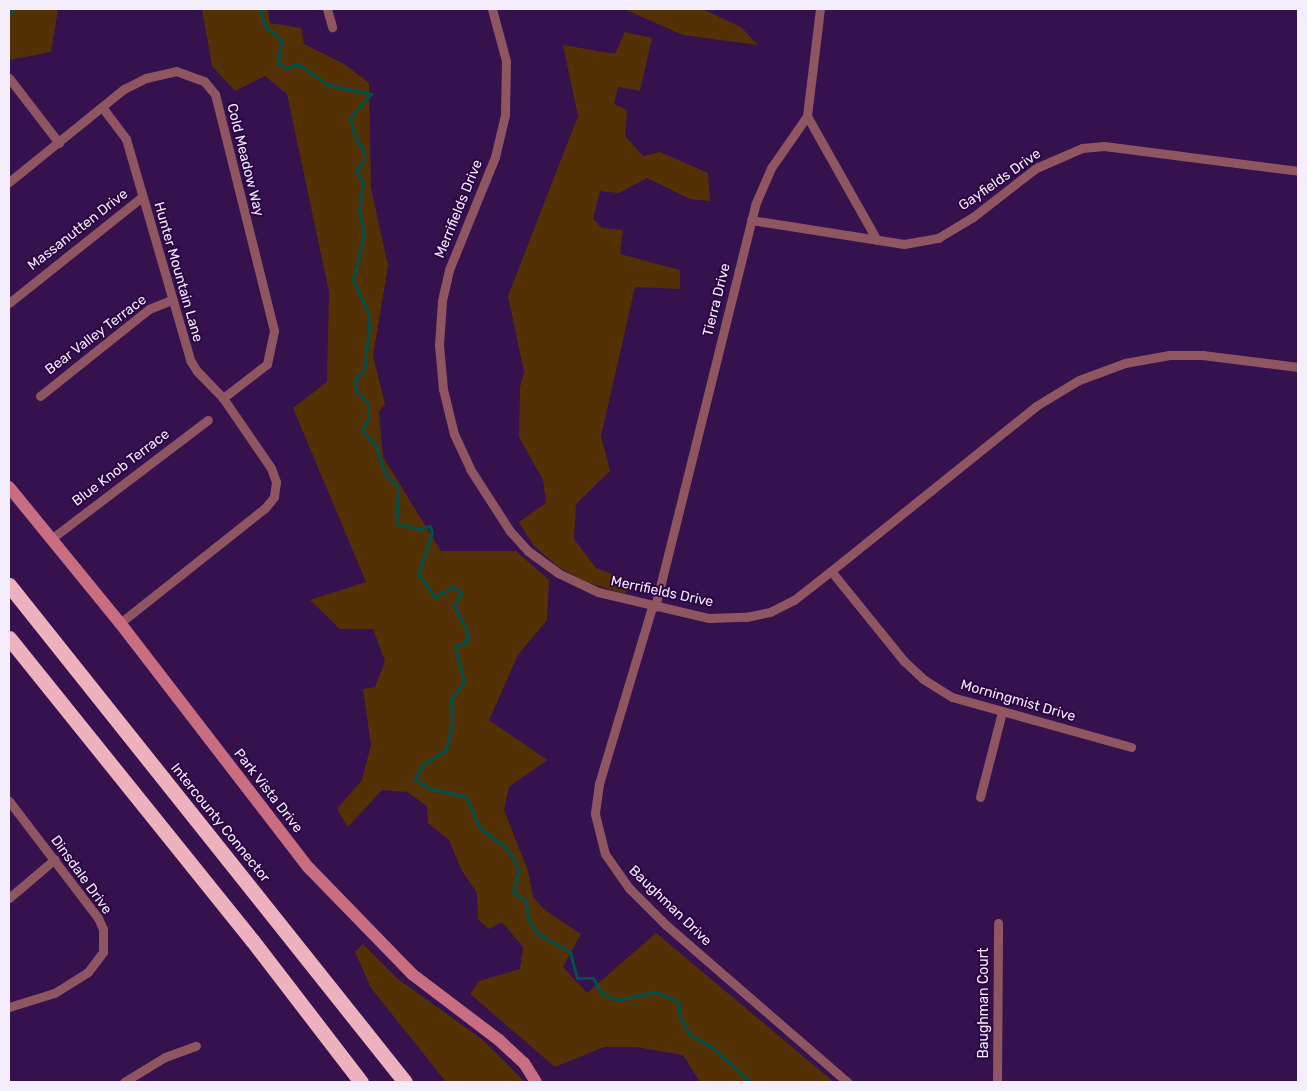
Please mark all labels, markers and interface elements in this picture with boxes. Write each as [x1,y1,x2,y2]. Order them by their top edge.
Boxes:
street label: Cold Meadow Way [223,102,267,218]
street label: Gayfields Drive [956,145,1044,215]
street label: Merrifields Drive [432,157,486,261]
street label: Massanutten Drive [25,186,131,274]
street label: Hunter Mountain Lane [150,200,206,344]
street label: Tierra Drive [700,262,734,338]
street label: Bear Valley Terrace [42,291,150,379]
street label: Blue Knob Terrace [69,426,173,510]
street label: Merrifields Drive [609,573,715,611]
street label: Morningmist Drive [959,677,1077,725]
street label: Park Vista Drive [230,745,306,837]
street label: Intercounty Connector [167,760,273,886]
street label: Dinsdale Drive [47,832,115,918]
street label: Baughman Drive [625,862,715,950]
street label: Baughman Court [976,947,992,1059]

